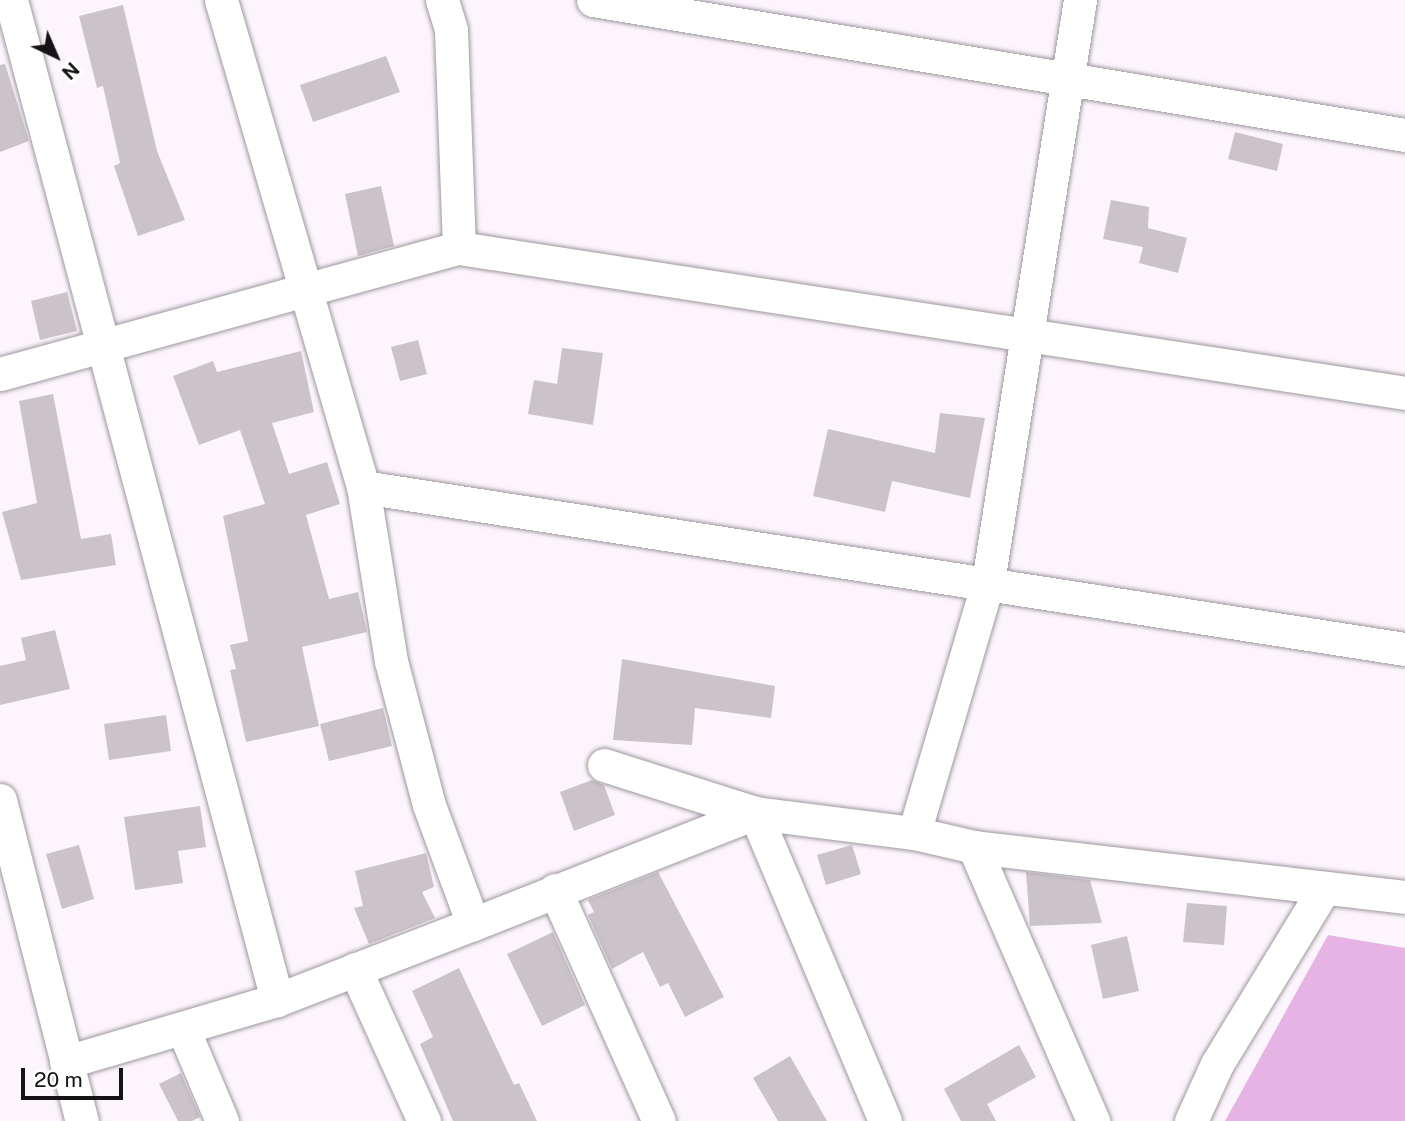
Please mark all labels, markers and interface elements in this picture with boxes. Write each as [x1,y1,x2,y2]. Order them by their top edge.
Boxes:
north arrow [21,21,91,91]
text: N [58,58,84,84]
scale bar [24,1054,126,1098]
text: 20 m [34,1067,83,1092]

